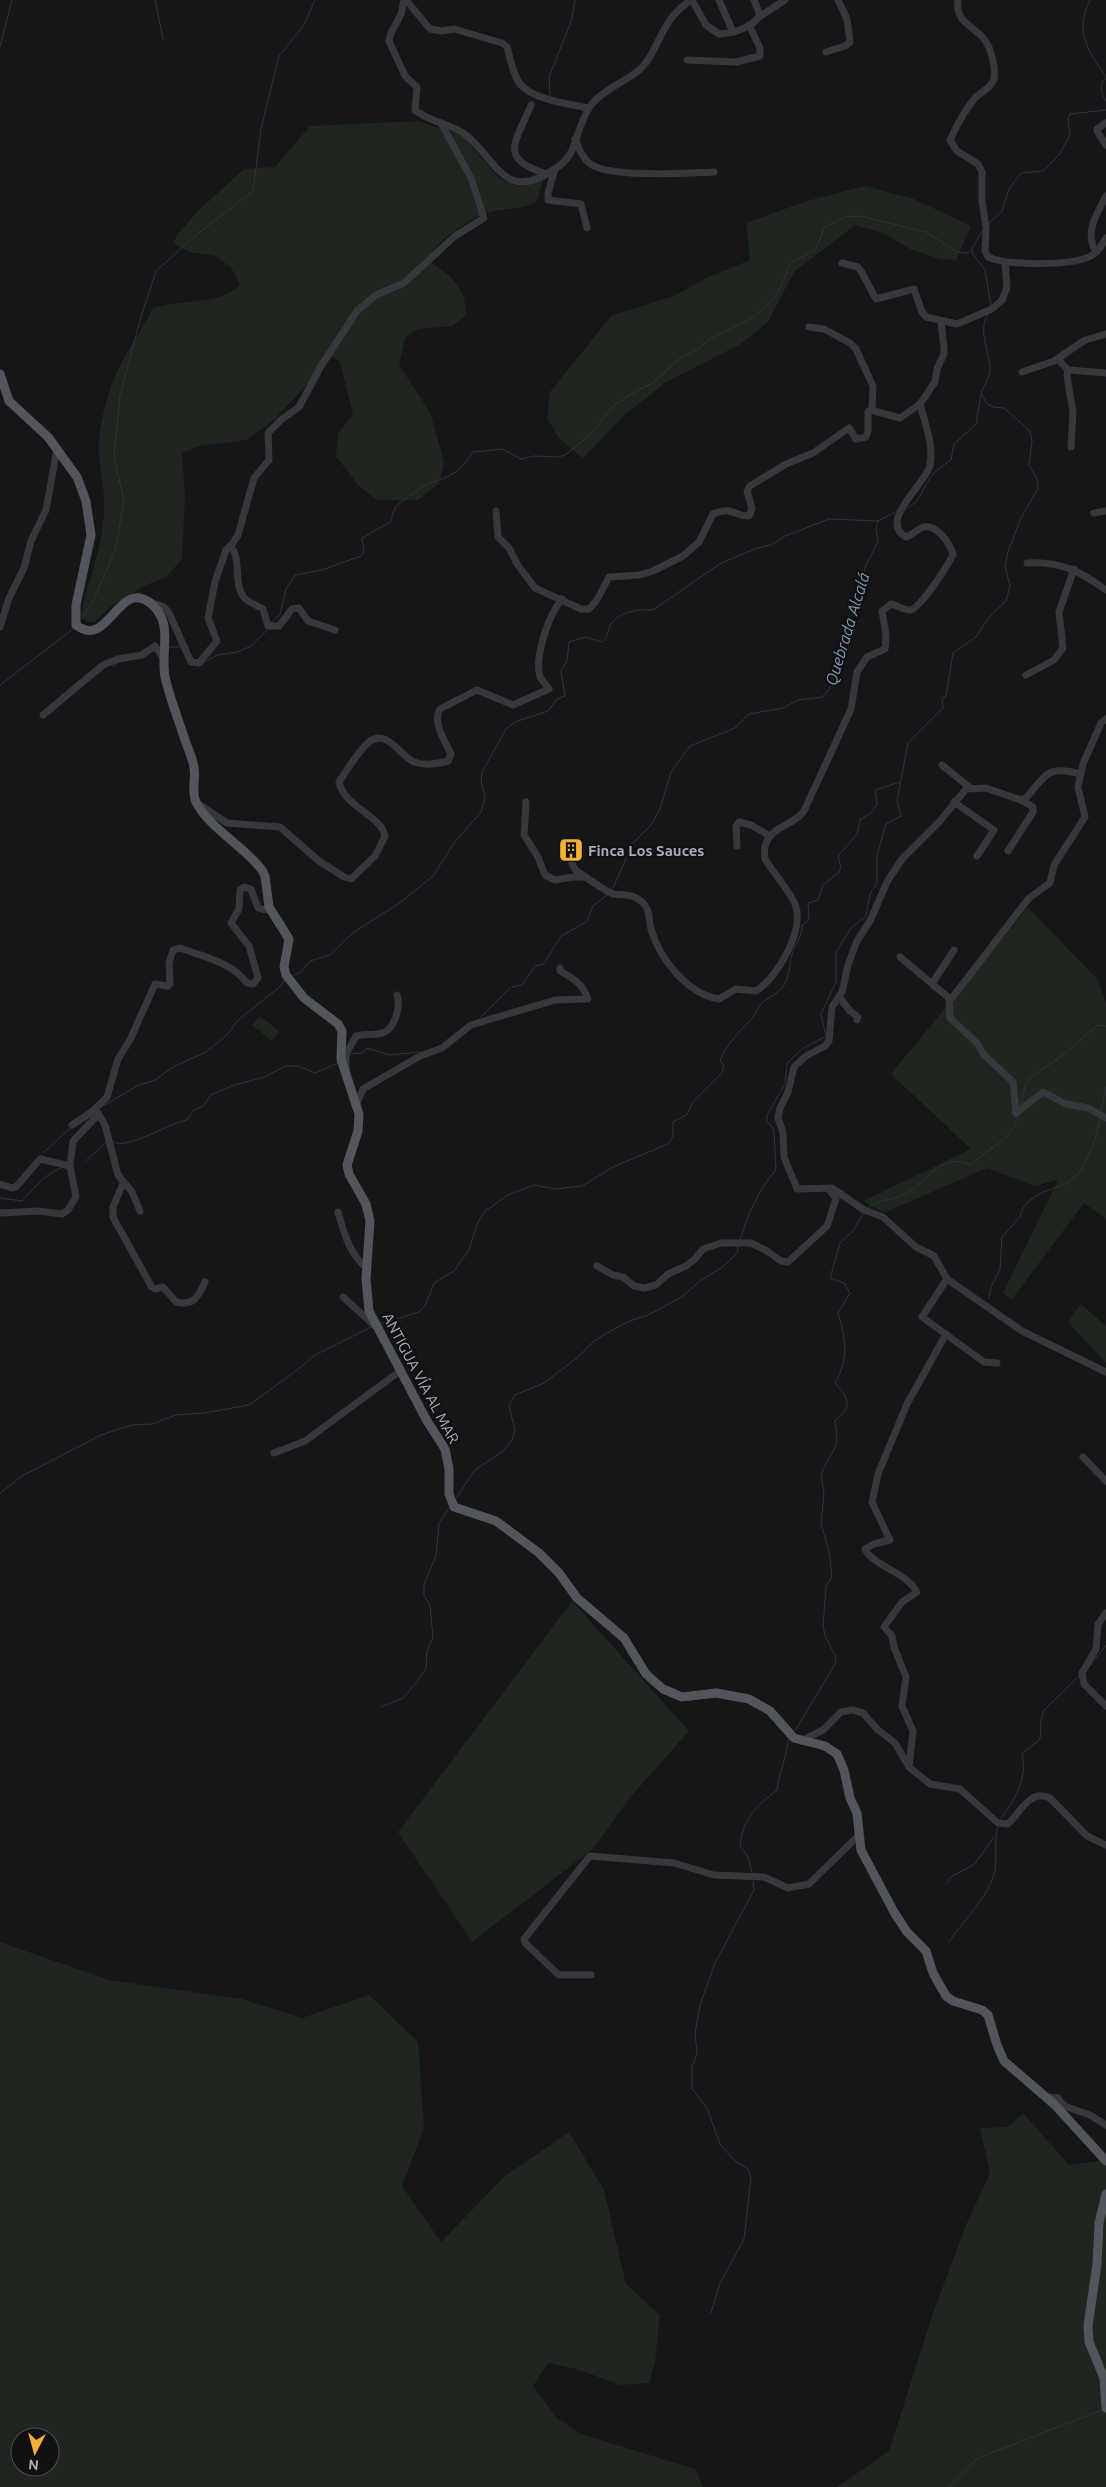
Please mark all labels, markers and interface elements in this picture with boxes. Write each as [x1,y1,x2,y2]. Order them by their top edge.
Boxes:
water label: Quebrada Alcalá [821,570,874,688]
building icon: Finca Los Sauces [558,837,584,863]
place label: Finca Los Sauces [588,842,704,859]
street label: ANTIGUA VÍA AL MAR [379,1310,463,1446]
north arrow [10,2427,60,2477]
text: N [28,2456,40,2473]

